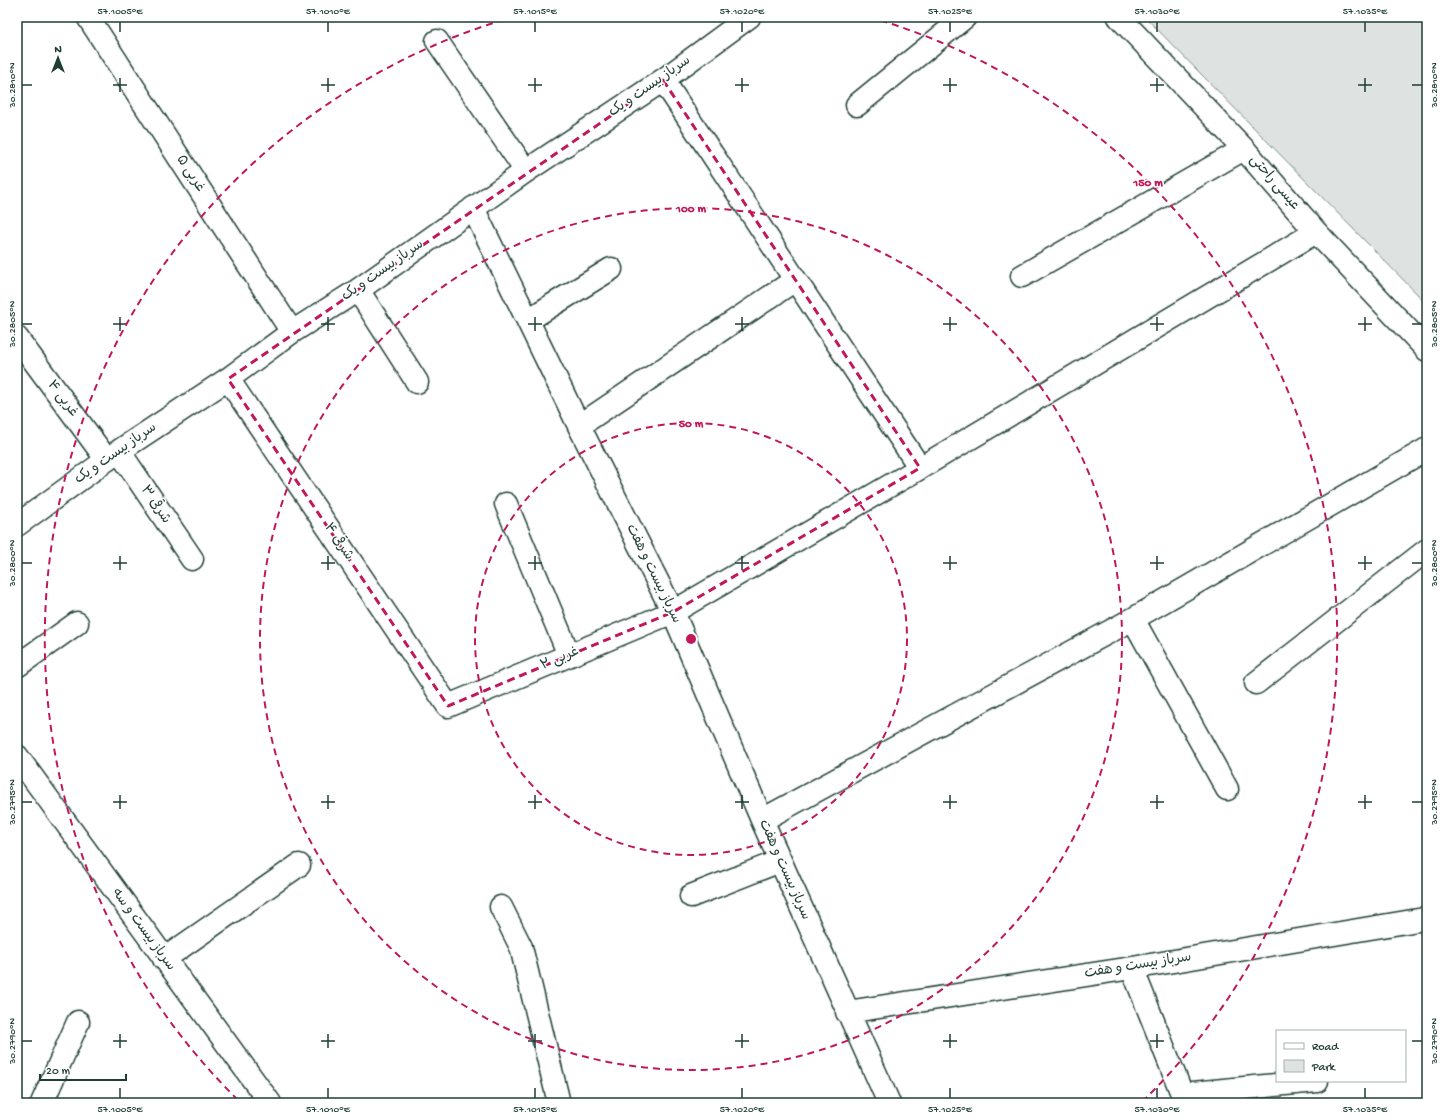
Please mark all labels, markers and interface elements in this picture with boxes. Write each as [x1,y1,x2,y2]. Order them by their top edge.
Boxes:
text: 57.1005°E [98,6,143,18]
text: 57.1010°E [306,6,351,18]
text: 57.1015°E [513,6,557,18]
text: 57.1020°E [720,6,765,18]
text: 57.1025°E [928,6,973,18]
text: 57.1030°E [1135,6,1180,18]
text: 57.1035°E [1343,6,1388,18]
north arrow [38,38,78,78]
text: N [54,44,62,56]
street label: سرباز بیست و یک [606,52,694,122]
text: 30.2810°N [7,62,19,109]
text: 30.2810°N [1429,62,1441,109]
street label: غربی ۵ [172,152,208,196]
street label: عیسی راحتی [1245,152,1303,214]
text: 150 m [1132,177,1163,191]
text: 100 m [675,203,706,217]
street label: سرباز بیست و یک [339,236,427,306]
text: 30.2805°N [7,300,19,348]
text: 30.2805°N [1429,300,1441,348]
street label: غربی ۴ [43,377,81,421]
text: 50 m [679,418,704,432]
street label: سرباز بیست و یک [72,419,160,489]
street label: شرقی ۳ [136,482,176,527]
street label: شرقی ۴ [319,519,358,564]
street label: سرباز بیست و هفت [622,522,684,626]
text: 30.2800°N [7,539,19,587]
text: 30.2800°N [1429,539,1441,587]
centre of rings [684,632,698,646]
street label: غربی ۲ [538,643,582,675]
text: 30.2795°N [7,779,19,826]
text: 30.2795°N [1429,779,1441,826]
street label: سرباز بیست و هفت [754,817,814,923]
street label: سرباز بیست و سه [107,885,179,975]
street label: سرباز بیست و هفت [1083,949,1193,983]
text: 30.2790°N [7,1018,19,1065]
text: 30.2790°N [1429,1018,1441,1065]
legend [1276,1030,1406,1082]
text: Road [1312,1041,1339,1055]
scale bar [40,1056,126,1082]
text: Park [1311,1061,1337,1075]
text: 20 m [46,1065,71,1079]
text: 57.1005°E [98,1104,143,1116]
text: 57.1010°E [306,1104,351,1116]
text: 57.1015°E [513,1104,557,1116]
text: 57.1020°E [720,1104,765,1116]
text: 57.1025°E [928,1104,973,1116]
text: 57.1030°E [1135,1104,1180,1116]
text: 57.1035°E [1343,1104,1388,1116]

